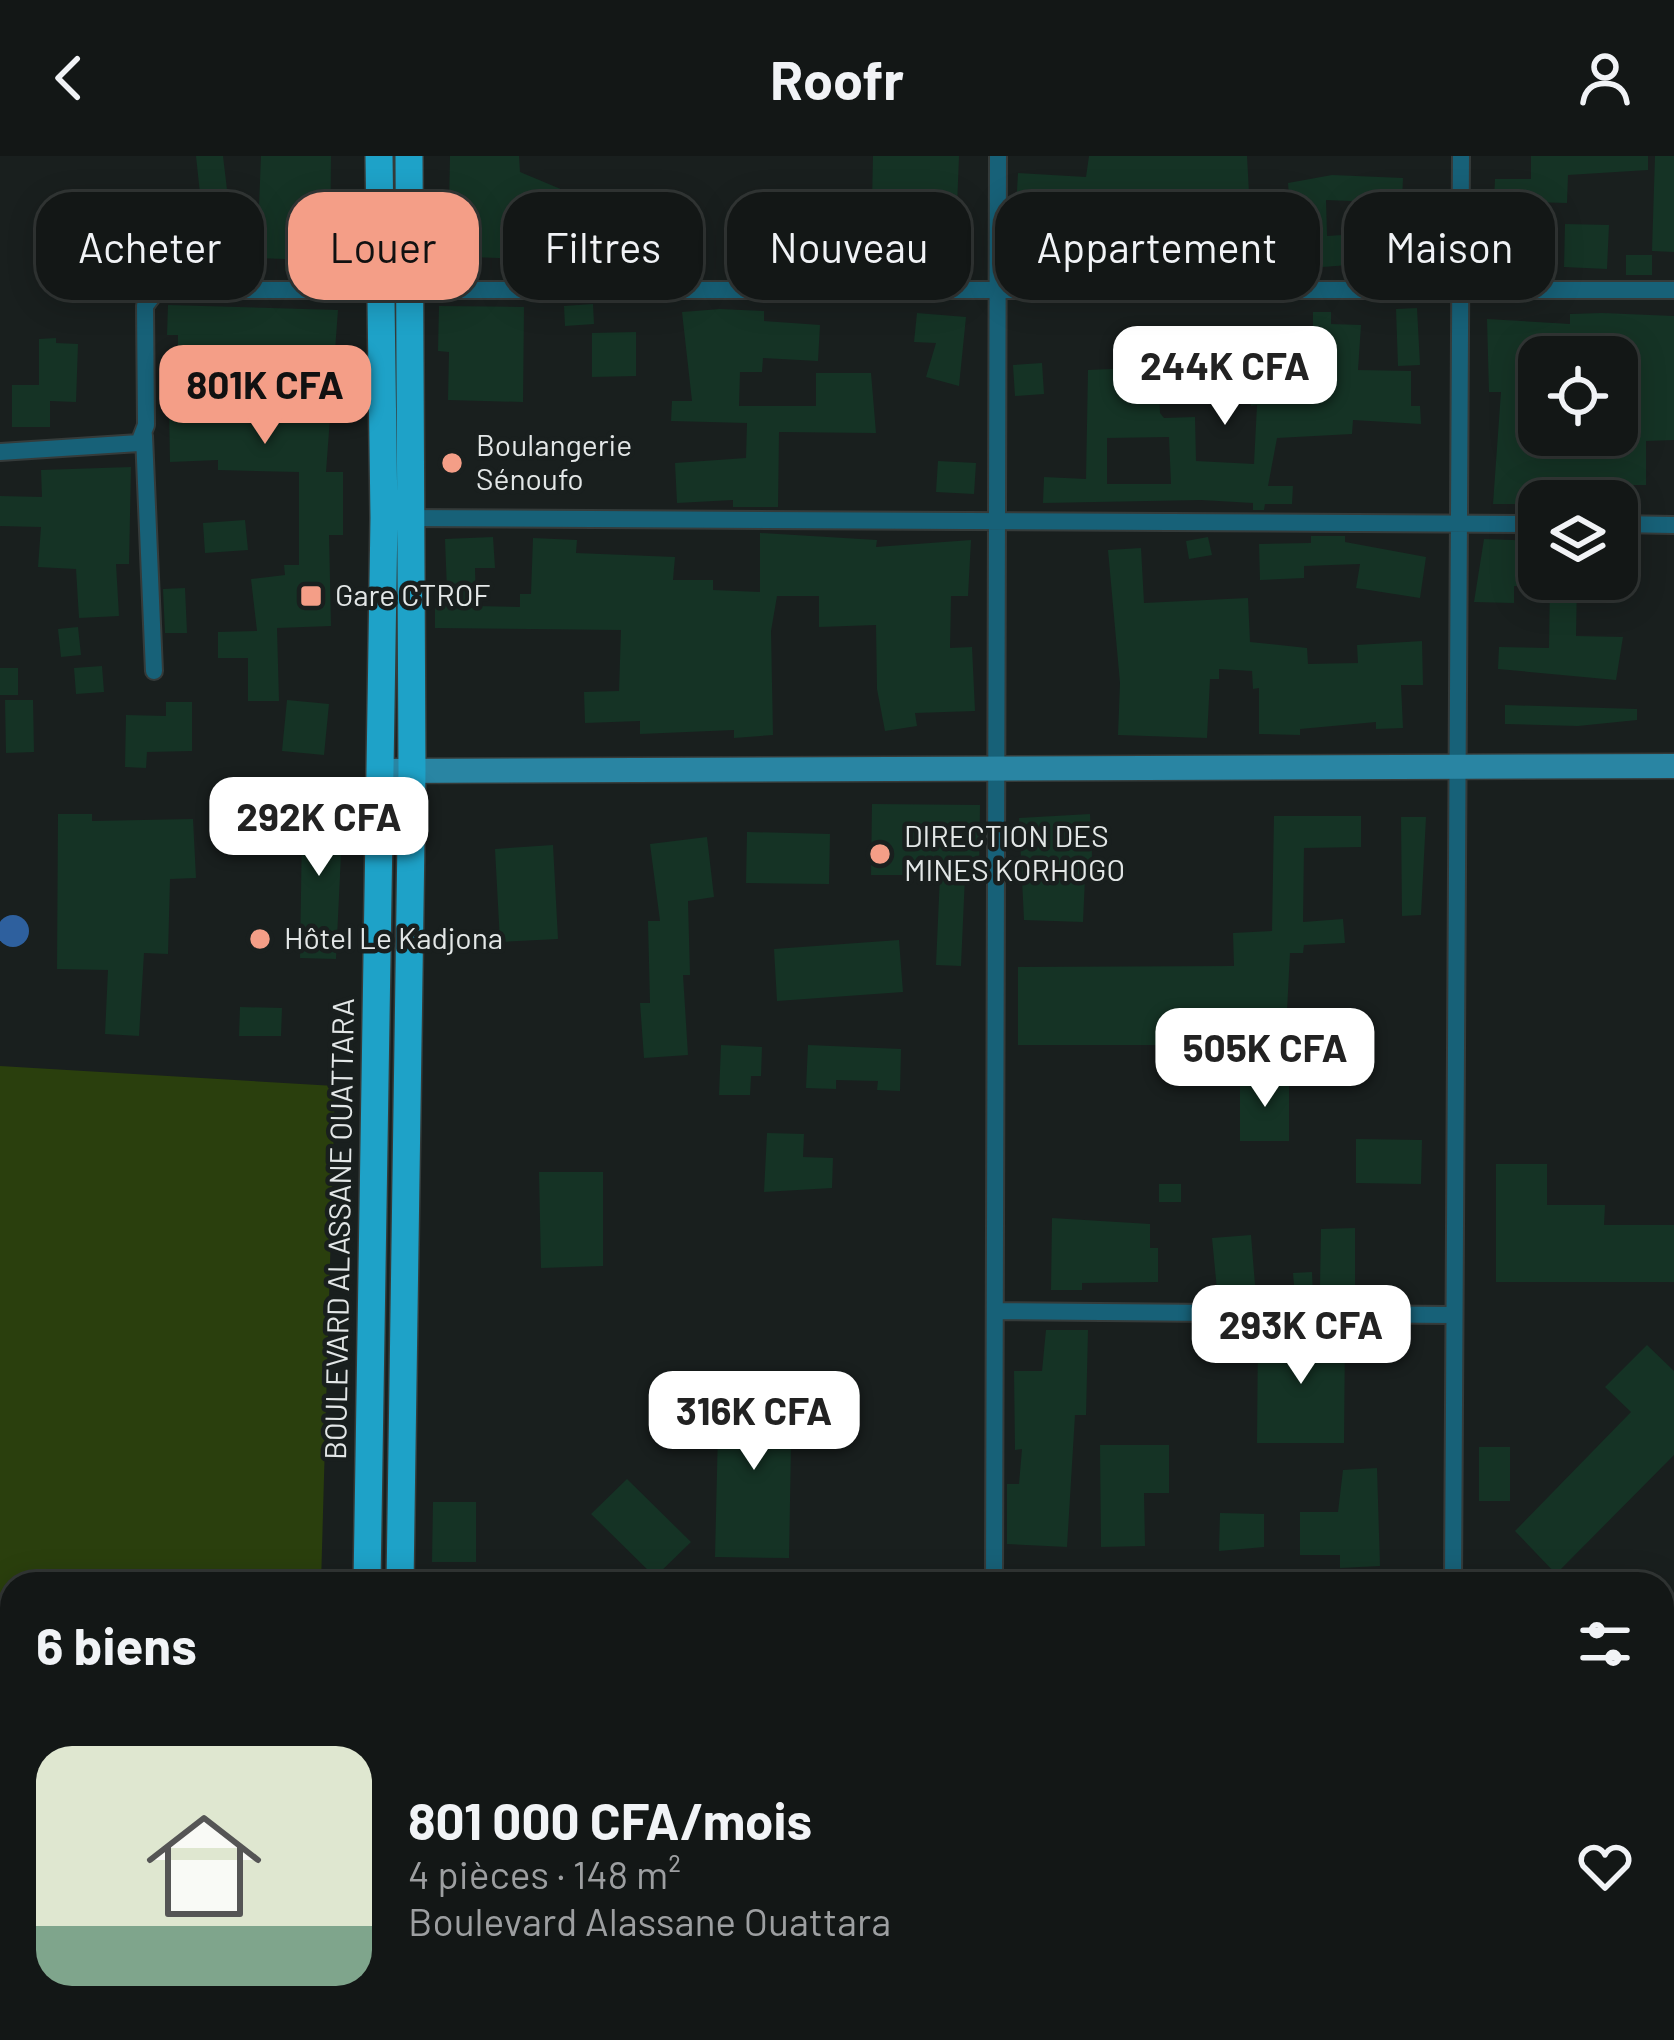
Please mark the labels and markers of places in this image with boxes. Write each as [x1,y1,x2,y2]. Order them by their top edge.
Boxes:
pin: 244K CFA [1101,326,1349,428]
pin: 801K CFA [141,345,389,447]
place label: Boulangerie Sénoufo [476,426,632,496]
marker: Boulangerie Sénoufo [439,450,465,476]
place label: Gare CTROF [335,576,490,612]
marker: Gare CTROF [298,583,324,609]
pin: 292K CFA [195,777,443,879]
place label: DIRECTION DES MINES KORHOGO [904,817,1125,887]
marker: DIRECTION DES MINES KORHOGO [867,841,893,867]
place label: Hôtel Le Kadjona [284,919,503,955]
marker: Hôtel Le Kadjona [247,926,273,952]
pin: 505K CFA [1141,1008,1389,1110]
pin: 293K CFA [1177,1285,1425,1387]
pin: 316K CFA [630,1371,878,1473]

